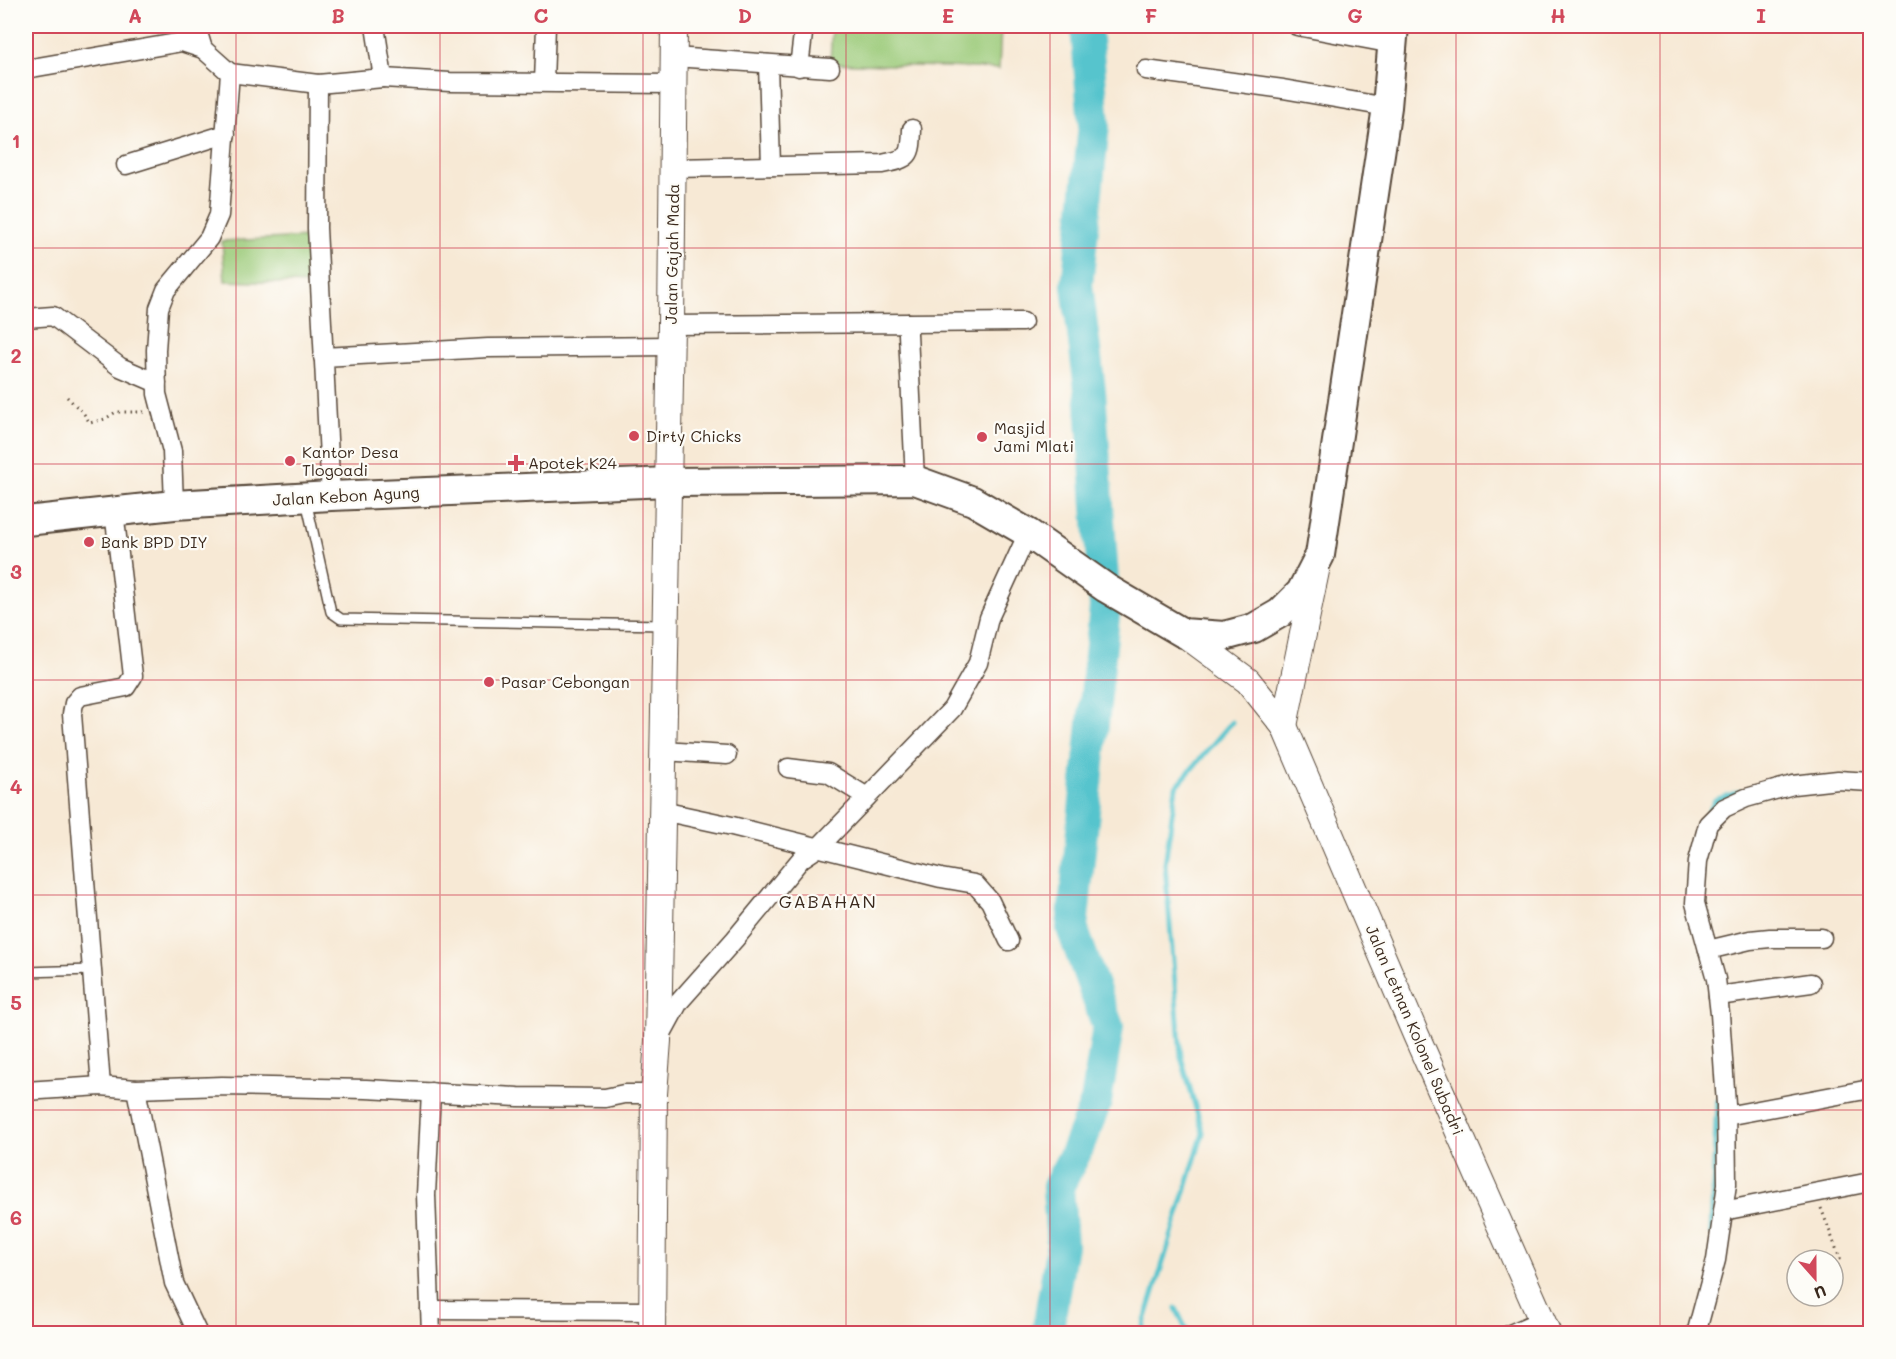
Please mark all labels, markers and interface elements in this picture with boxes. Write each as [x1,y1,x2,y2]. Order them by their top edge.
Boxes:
text: A [128,2,142,28]
text: B [331,2,345,28]
text: C [534,2,549,28]
text: D [738,2,752,28]
text: E [942,2,954,28]
text: F [1145,2,1158,28]
text: G [1347,2,1363,28]
text: H [1550,2,1566,28]
text: I [1756,2,1766,28]
text: 1 [12,127,20,153]
street label: Jalan Gajah Mada [660,183,683,325]
text: 2 [10,342,22,368]
place label: Masjid Jami Mlati [994,417,1074,456]
place label: Dirty Chicks [646,425,741,446]
marker: Dirty Chicks [627,429,641,443]
marker: Masjid Jami Mlati [975,430,989,444]
place label: Kantor Desa Tlogoadi [302,441,399,480]
place label: Apotek K24 [528,452,618,473]
marker: Kantor Desa Tlogoadi [283,454,297,468]
marker: Apotek K24 [509,456,523,470]
street label: Jalan Kebon Agung [272,481,420,510]
place label: Bank BPD DIY [101,531,208,552]
marker: Bank BPD DIY [82,535,96,549]
text: 3 [10,558,22,584]
place label: Pasar Cebongan [501,671,630,692]
marker: Pasar Cebongan [482,675,496,689]
text: 4 [10,773,23,799]
district label: GABAHAN [779,889,877,913]
street label: Jalan Letnan Kolonel Subadri [1362,921,1469,1138]
text: 5 [10,989,22,1015]
text: 6 [10,1204,22,1230]
north arrow [1785,1248,1845,1308]
text: U [1812,1281,1830,1304]

